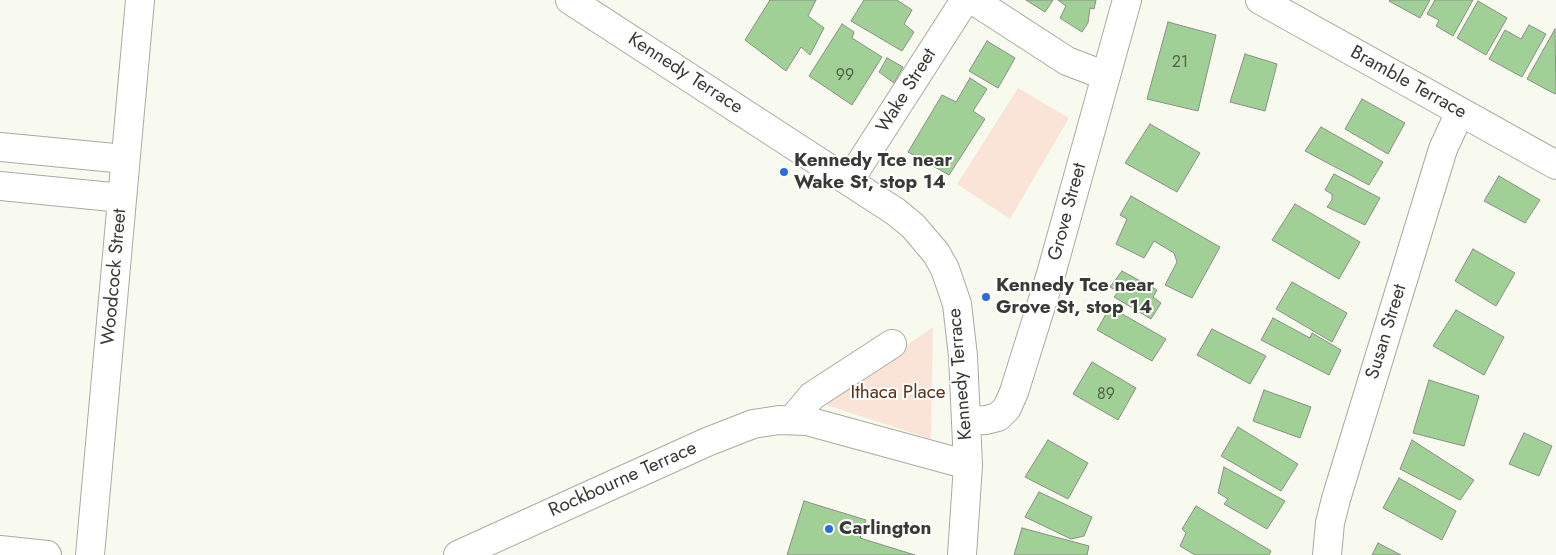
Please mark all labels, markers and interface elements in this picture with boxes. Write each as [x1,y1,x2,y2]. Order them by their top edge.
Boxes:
street label: Kennedy Terrace [623,28,747,120]
street label: Bramble Terrace [1346,42,1470,124]
street label: Wake Street [872,45,942,137]
house number: 21 [1172,53,1188,73]
house number: 99 [836,66,854,86]
place label: Kennedy Tce near Wake St, stop 14 [794,150,952,194]
street label: Grove Street [1044,161,1092,263]
marker: Kennedy Tce near Wake St, stop 14 [778,166,790,178]
street label: Woodcock Street [98,208,132,346]
place label: Kennedy Tce near Grove St, stop 14 [996,275,1154,319]
street label: Susan Street [1362,282,1412,382]
marker: Kennedy Tce near Grove St, stop 14 [980,291,992,303]
street label: Kennedy Terrace [944,307,978,441]
park label: Ithaca Place [850,382,946,404]
house number: 89 [1097,385,1115,405]
street label: Rockbourne Terrace [546,437,700,523]
place label: Carlington [839,518,931,540]
marker: Carlington [823,523,835,535]

